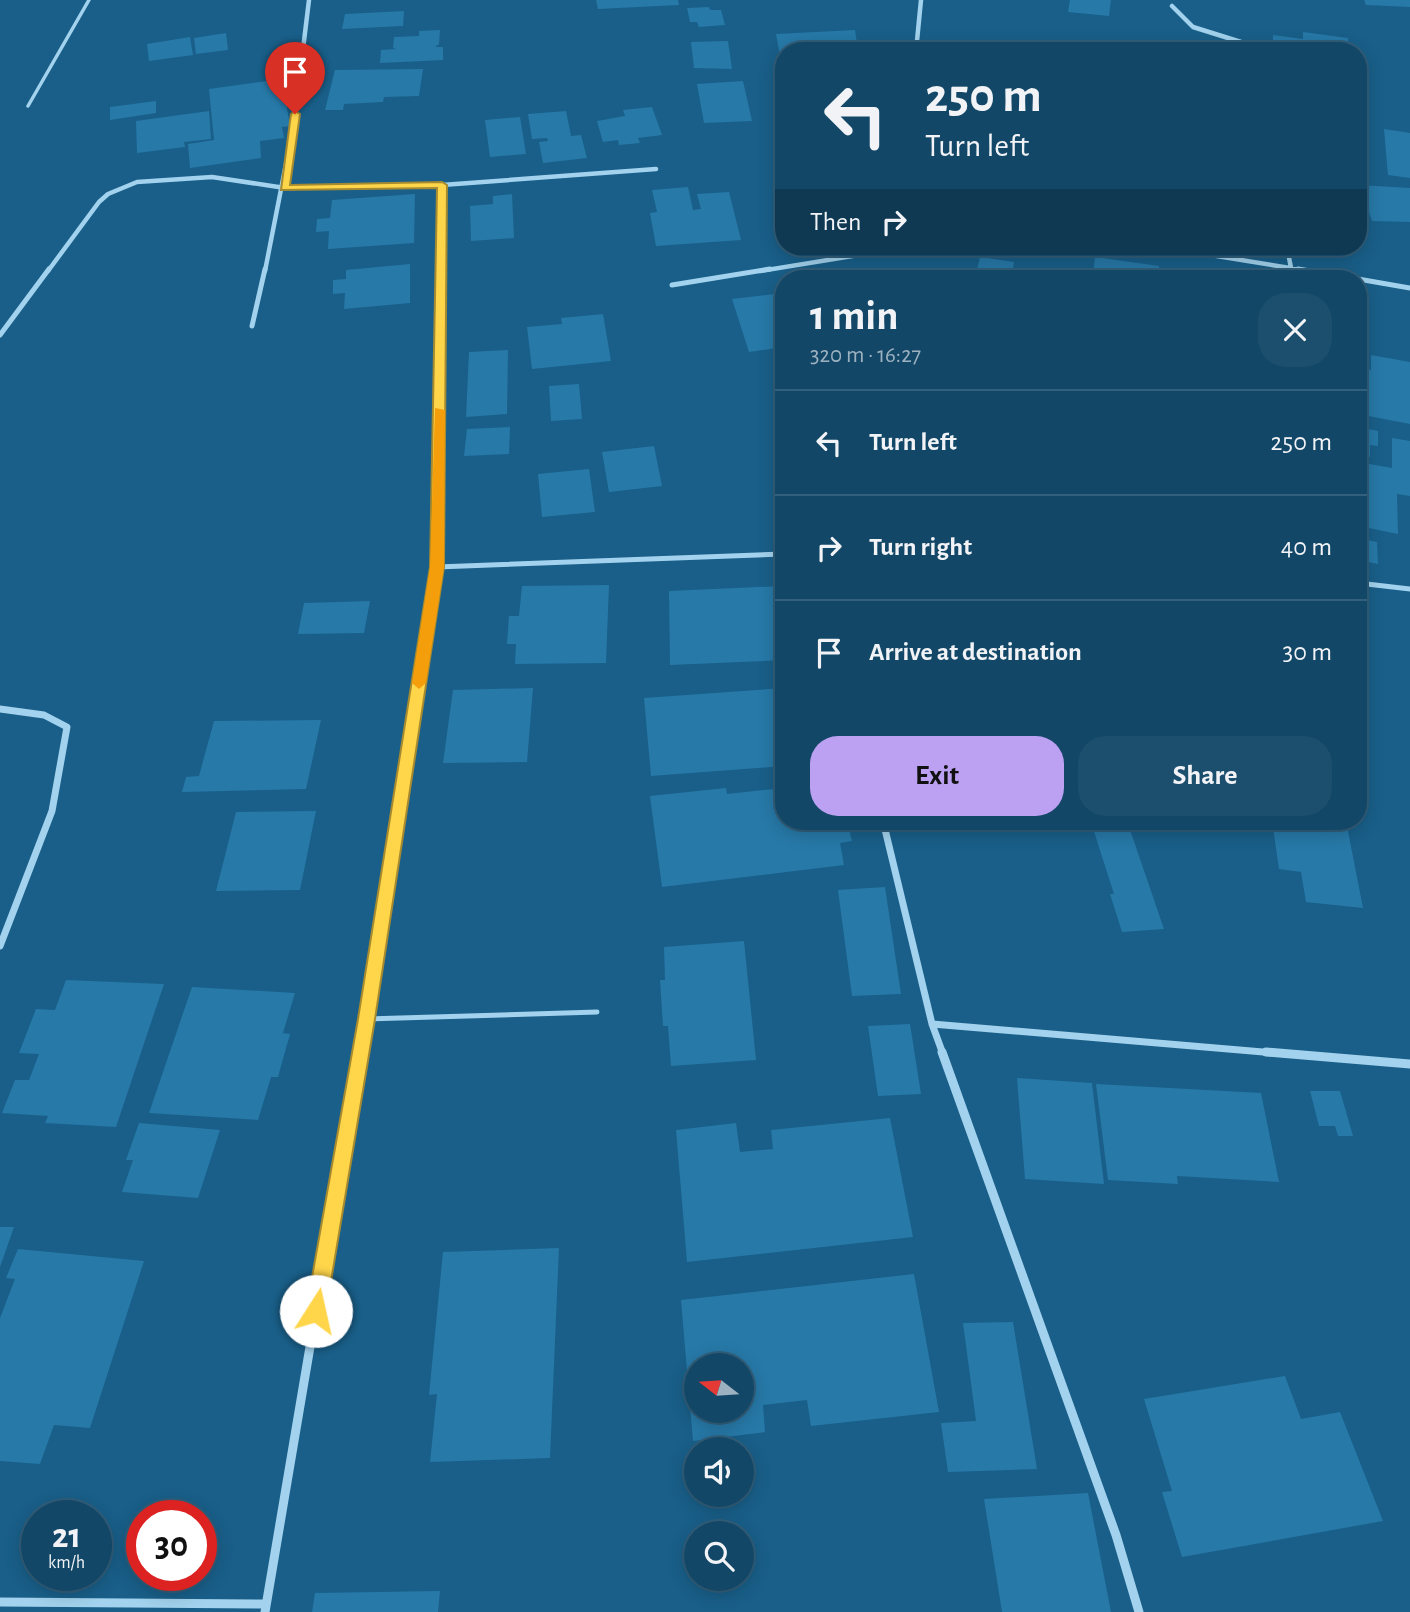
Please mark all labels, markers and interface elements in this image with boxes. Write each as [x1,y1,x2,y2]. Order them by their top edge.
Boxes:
pin [265,42,325,114]
icon: arrive [276,53,314,91]
icon: left [810,70,901,161]
text: 250 m [925,72,1042,121]
text: Turn left [925,130,1029,162]
icon: right [875,203,913,241]
text: Then [810,209,861,235]
button: close [1258,293,1332,367]
text: 1 min [810,295,899,337]
text: 320 m · 16:27 [810,344,921,367]
icon: left [810,424,848,462]
text: Turn left [869,429,957,455]
text: 250 m [1270,429,1332,455]
icon: right [810,529,848,567]
text: Turn right [869,534,972,560]
text: 40 m [1281,534,1332,560]
icon: arrive [810,634,848,672]
text: Arrive at destination [869,639,1082,665]
text: 30 m [1282,639,1332,665]
button: Exit [810,736,1064,816]
button: Share [1078,736,1332,816]
position arrow [279,1274,353,1348]
north arrow [684,1353,754,1423]
map controls [684,1353,754,1591]
button: sound [684,1437,754,1507]
speed limit sign: 30 [126,1500,217,1591]
text: 21 [52,1519,81,1554]
button: search [684,1521,754,1591]
text: km/h [48,1554,85,1572]

